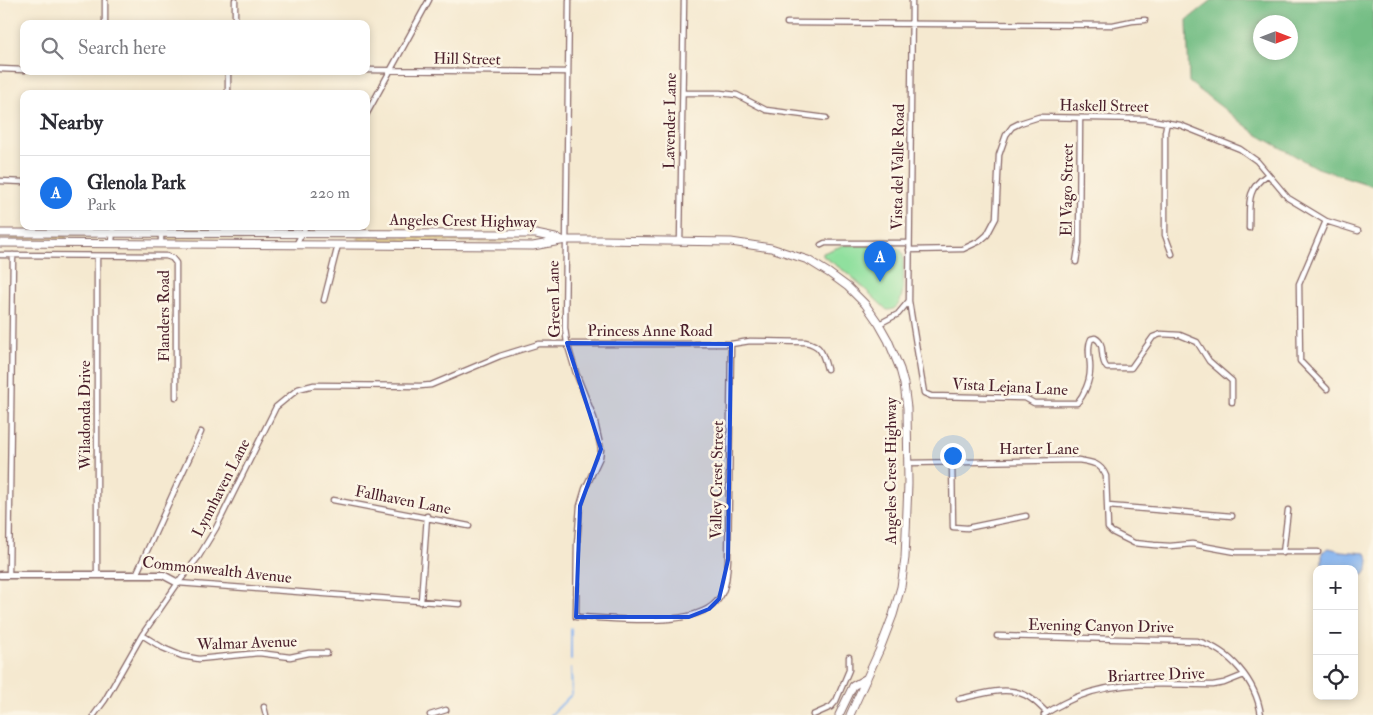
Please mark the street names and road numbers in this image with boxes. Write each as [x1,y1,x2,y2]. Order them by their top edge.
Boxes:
street label: Hill Street [433,48,501,70]
street label: Lavender Lane [659,72,681,169]
street label: Haskell Street [1059,95,1149,117]
street label: Vista del Valle Road [887,104,909,230]
street label: El Vago Street [1056,143,1078,237]
street label: Angeles Crest Highway [388,210,538,232]
street label: Green Lane [543,260,565,338]
street label: Flanders Road [154,270,174,362]
street label: Princess Anne Road [587,321,713,341]
street label: Wiladonda Drive [75,360,95,471]
street label: Vista Lejana Lane [952,374,1069,400]
street label: Angeles Crest Highway [881,396,901,546]
street label: Valley Crest Street [706,421,728,539]
street label: Lynnhaven Lane [188,435,255,541]
street label: Harter Lane [999,439,1079,459]
street label: Fallhaven Lane [353,481,453,519]
street label: Commonwealth Avenue [141,552,293,588]
street label: Evening Canyon Drive [1028,615,1174,637]
street label: Walmar Avenue [196,631,298,655]
street label: Briartree Drive [1107,663,1205,687]

